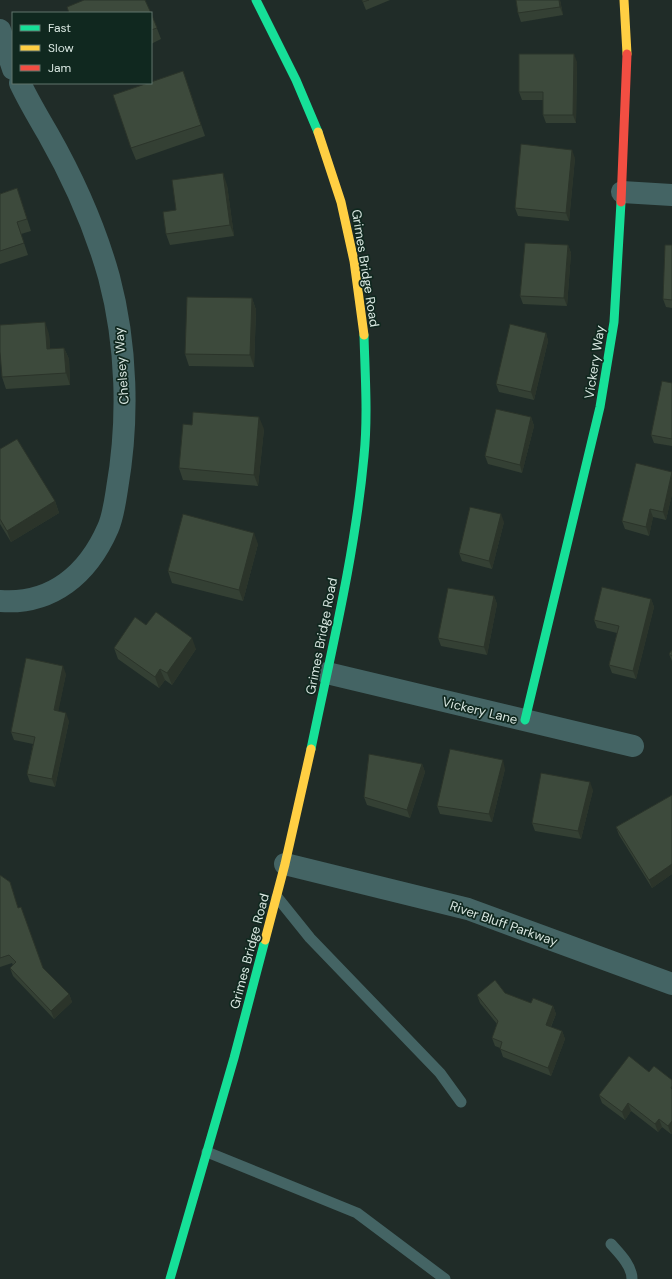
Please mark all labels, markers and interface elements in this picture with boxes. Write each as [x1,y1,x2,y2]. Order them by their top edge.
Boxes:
legend [12,12,152,84]
text: Fast [48,20,71,36]
text: Slow [48,40,74,56]
text: Jam [48,60,71,76]
street label: Grimes Bridge Road [348,208,383,328]
street label: Vickery Way [580,324,609,400]
street label: Chelsey Way [110,327,133,405]
street label: Grimes Bridge Road [302,576,341,696]
street label: Vickery Lane [440,693,519,728]
street label: Grimes Bridge Road [226,892,273,1011]
street label: River Bluff Parkway [448,897,560,950]

